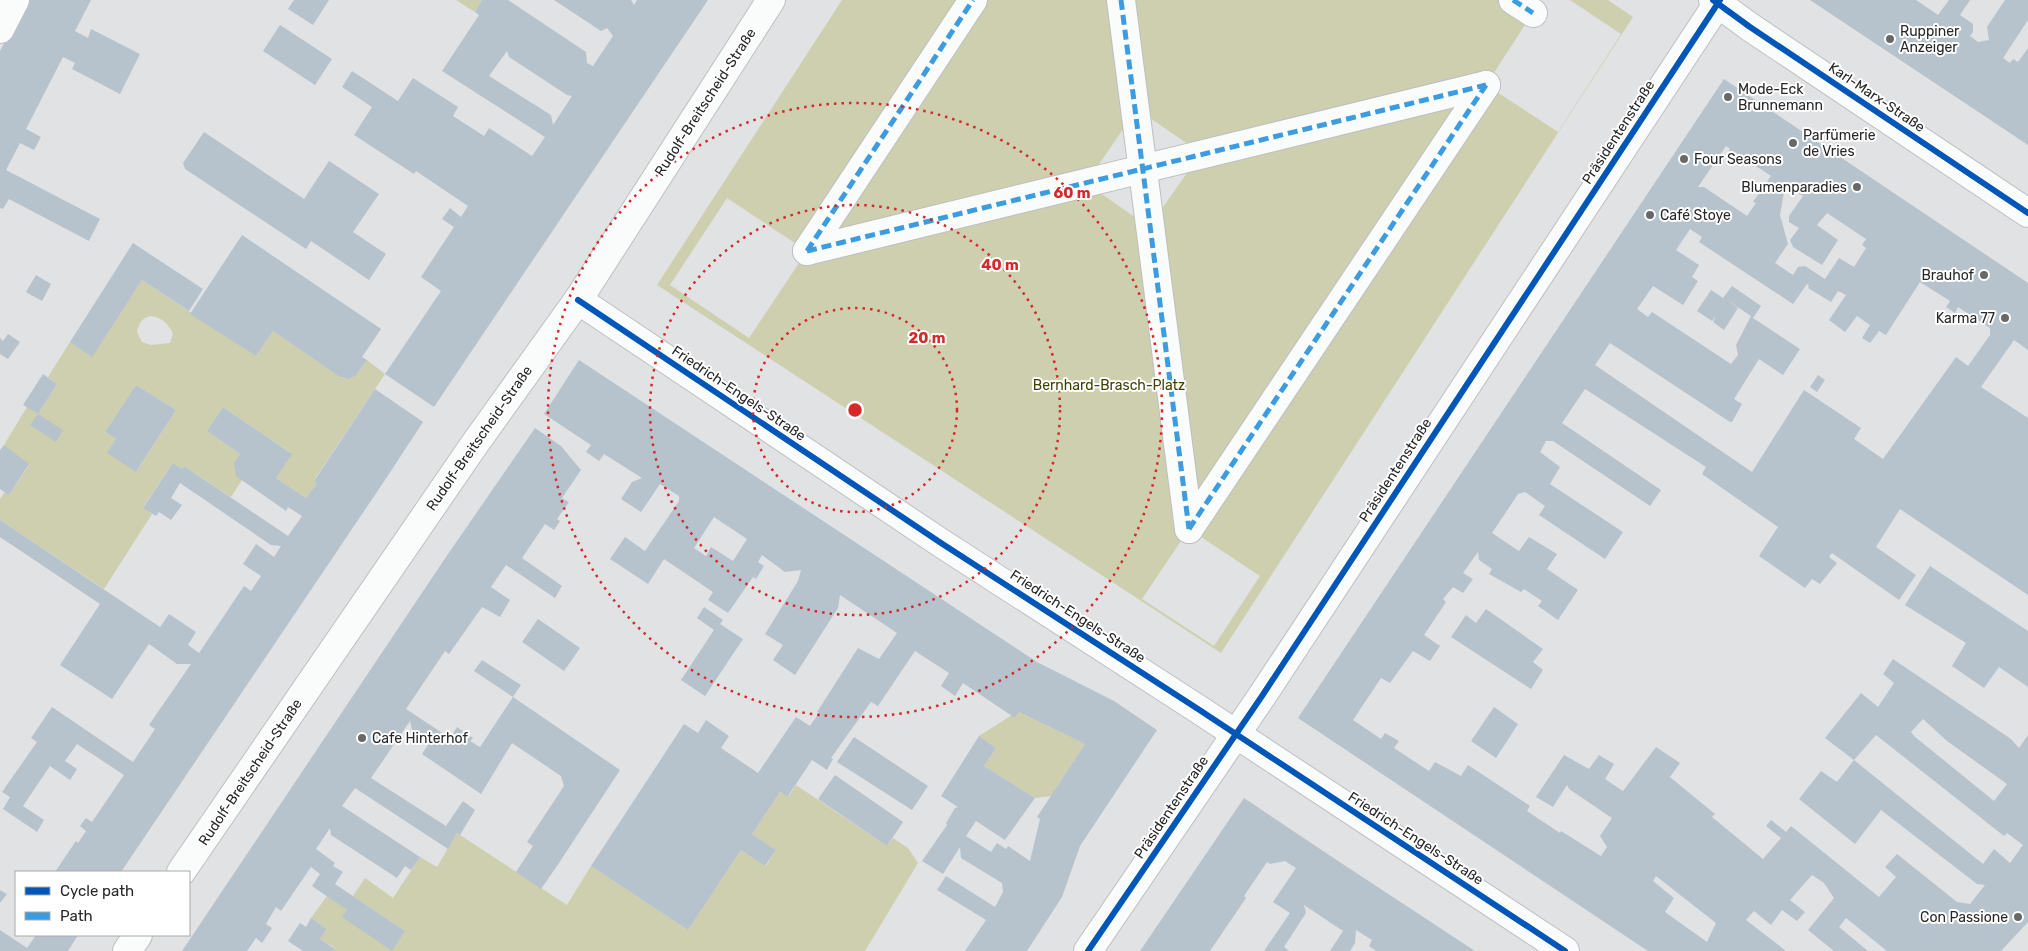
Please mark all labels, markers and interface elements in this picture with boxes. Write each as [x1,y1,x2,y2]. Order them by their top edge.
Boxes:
place label: Ruppiner Anzeiger [1900,23,1960,56]
street label: Rudolf-Breitscheid-Straße [651,25,760,179]
marker: Ruppiner Anzeiger [1884,33,1896,45]
street label: Karl-Marx-Straße [1825,59,1928,136]
street label: Präsidentenstraße [1578,77,1658,187]
place label: Mode-Eck Brunnemann [1738,81,1823,114]
marker: Mode-Eck Brunnemann [1722,91,1734,103]
place label: Parfümerie de Vries [1803,127,1876,160]
marker: Parfümerie de Vries [1787,137,1799,149]
place label: Four Seasons [1694,151,1782,168]
marker: Four Seasons [1678,153,1690,165]
place label: Blumenparadies [1741,179,1847,196]
marker: Blumenparadies [1851,181,1863,193]
text: 60 m [1054,184,1090,202]
place label: Café Stoye [1660,207,1731,224]
marker: Café Stoye [1644,209,1656,221]
text: 40 m [981,256,1019,274]
place label: Brauhof [1921,267,1975,284]
marker: Brauhof [1978,269,1990,281]
place label: Karma 77 [1936,310,1995,327]
marker: Karma 77 [1999,312,2011,324]
text: 20 m [909,329,945,347]
street label: Friedrich-Engels-Straße [669,342,809,445]
street label: Rudolf-Breitscheid-Straße [423,362,536,514]
park label: Bernhard-Brasch-Platz [1033,377,1185,394]
centre of rings [846,401,864,419]
street label: Präsidentenstraße [1355,415,1435,525]
street label: Friedrich-Engels-Straße [1007,566,1149,667]
street label: Rudolf-Breitscheid-Straße [195,696,306,849]
place label: Cafe Hinterhof [372,730,468,747]
marker: Cafe Hinterhof [356,732,368,744]
street label: Präsidentenstraße [1131,752,1212,862]
street label: Friedrich-Engels-Straße [1345,788,1487,889]
legend [15,871,190,936]
text: Cycle path [60,882,134,900]
text: Path [60,907,93,925]
place label: Con Passione [1920,909,2008,926]
marker: Con Passione [2012,911,2024,923]

